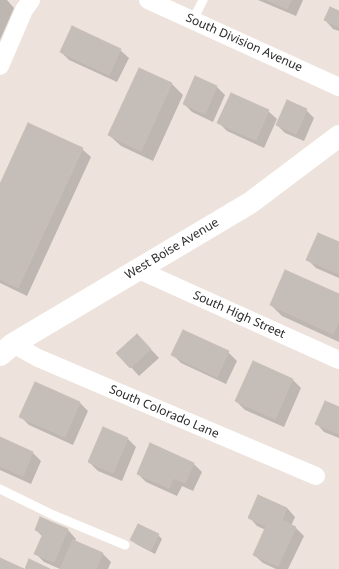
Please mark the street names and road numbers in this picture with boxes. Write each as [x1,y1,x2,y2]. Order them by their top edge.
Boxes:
street label: South Division Avenue [184,11,304,75]
street label: West Boise Avenue [123,215,221,283]
street label: South High Street [191,288,287,342]
street label: South Colorado Lane [107,382,221,442]

